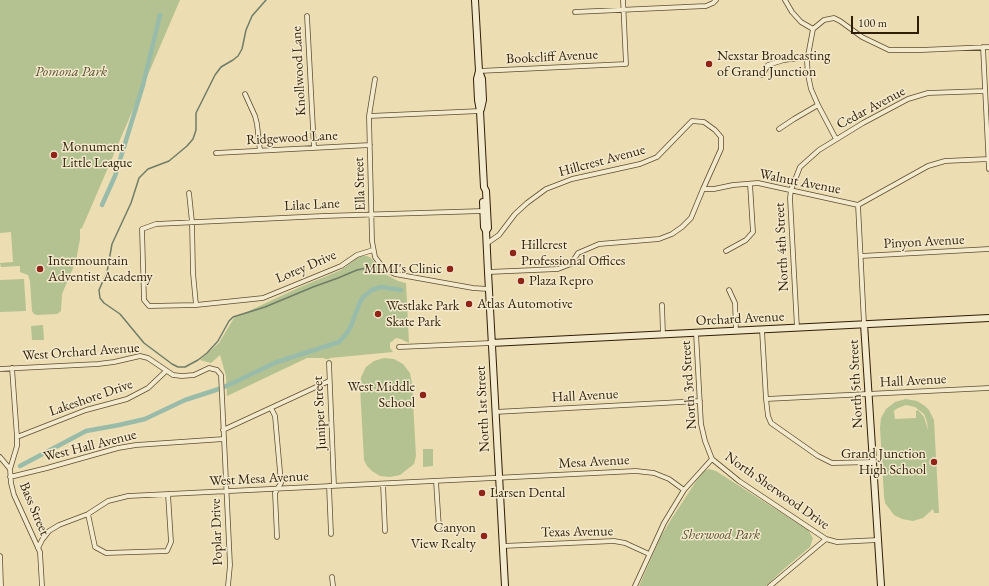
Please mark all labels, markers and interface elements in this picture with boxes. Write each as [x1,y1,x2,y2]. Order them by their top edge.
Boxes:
scale bar [853,8,921,34]
text: 100 m [858,15,887,31]
street label: Knollwood Lane [288,26,310,116]
street label: Bookcliff Avenue [506,46,598,68]
place label: Nexstar Broadcasting of Grand Junction [717,48,830,80]
marker: Nexstar Broadcasting of Grand Junction [704,59,714,69]
park label: Pomona Park [35,64,107,80]
street label: Cedar Avenue [834,83,908,133]
street label: Ridgewood Lane [246,127,338,149]
place label: Monument Little League [62,139,132,172]
street label: Hillcrest Avenue [557,141,647,181]
marker: Monument Little League [49,150,59,160]
street label: Ella Street [351,157,369,211]
street label: Walnut Avenue [758,166,842,198]
street label: Lilac Lane [284,195,340,215]
street label: North 4th Street [771,202,793,292]
street label: Pinyon Avenue [883,231,965,253]
place label: Hillcrest Professional Offices [521,237,625,270]
street label: Lorey Drive [273,247,339,287]
marker: Hillcrest Professional Offices [508,248,518,258]
place label: Intermountain Adventist Academy [48,253,153,286]
place label: MIMI's Clinic [364,261,442,277]
marker: Intermountain Adventist Academy [35,264,45,274]
marker: MIMI's Clinic [445,264,455,274]
place label: Plaza Repro [529,273,593,289]
marker: Plaza Repro [516,276,526,286]
place label: Atlas Automotive [477,296,573,312]
place label: Westlake Park Skate Park [386,298,459,330]
marker: Atlas Automotive [464,299,474,309]
street label: Orchard Avenue [695,308,785,330]
marker: Westlake Park Skate Park [373,309,383,319]
street label: North 5th Street [845,339,867,429]
street label: West Orchard Avenue [22,340,140,364]
street label: North 3rd Street [678,340,700,430]
street label: North 1st Street [472,365,494,453]
street label: Hall Avenue [879,371,947,391]
street label: Lakeshore Drive [47,376,135,420]
street label: Juniper Street [310,376,330,450]
place label: West Middle School [347,379,415,412]
street label: Hall Avenue [551,386,619,406]
marker: West Middle School [418,390,428,400]
street label: West Hall Avenue [42,426,138,466]
place label: Grand Junction High School [841,446,926,478]
street label: North Sherwood Drive [721,449,833,533]
street label: Mesa Avenue [558,452,630,472]
marker: Grand Junction High School [929,457,939,467]
street label: West Mesa Avenue [209,468,309,490]
street label: Bass Street [15,480,53,538]
place label: Larsen Dental [490,485,565,501]
marker: Larsen Dental [477,488,487,498]
street label: Poplar Drive [207,498,227,566]
place label: Canyon View Realty [411,520,476,552]
street label: Texas Avenue [541,523,613,541]
park label: Sherwood Park [682,527,760,543]
marker: Canyon View Realty [479,531,489,541]

